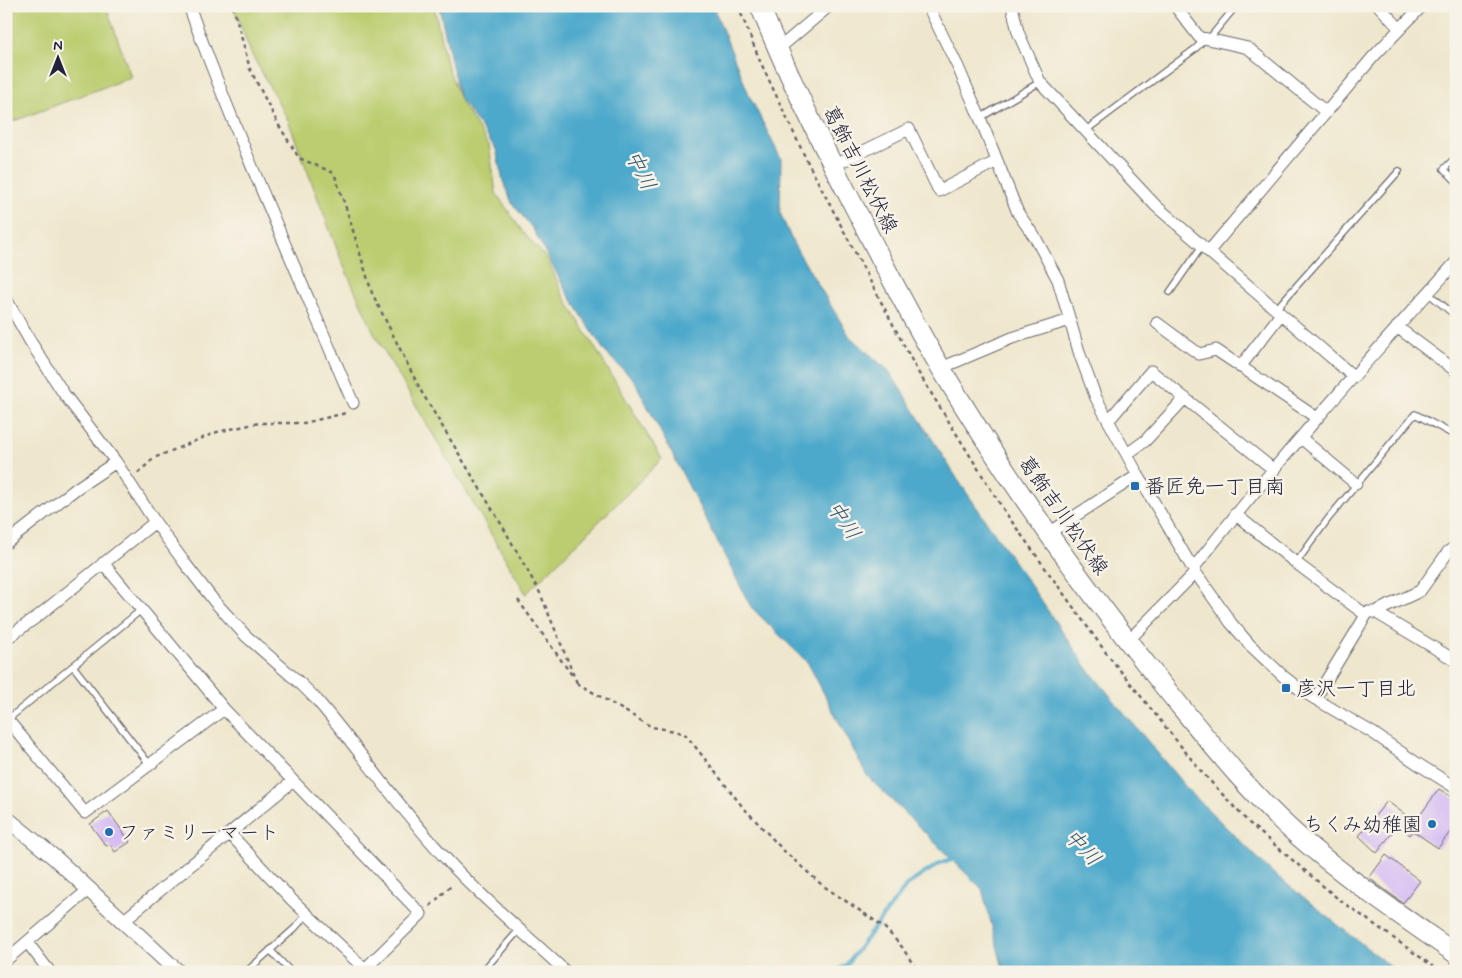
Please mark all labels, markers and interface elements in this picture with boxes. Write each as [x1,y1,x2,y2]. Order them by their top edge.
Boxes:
north arrow [32,32,82,82]
text: N [53,37,63,55]
street label: 葛飾吉川松伏線 [816,101,903,238]
water label: 中川 [618,145,662,195]
street label: 葛飾吉川松伏線 [1012,451,1114,581]
place label: 番匠免一丁目南 [1145,474,1285,501]
marker: 番匠免一丁目南 [1129,480,1141,492]
water label: 中川 [820,495,867,546]
place label: 彦沢一丁目北 [1296,676,1416,703]
marker: 彦沢一丁目北 [1280,682,1292,694]
place label: ちくみ幼稚園 [1303,812,1422,839]
marker: ちくみ幼稚園 [1426,818,1438,830]
place label: ファミリーマート [119,820,279,847]
water label: 中川 [1058,823,1107,873]
marker: ファミリーマート [103,826,115,838]

